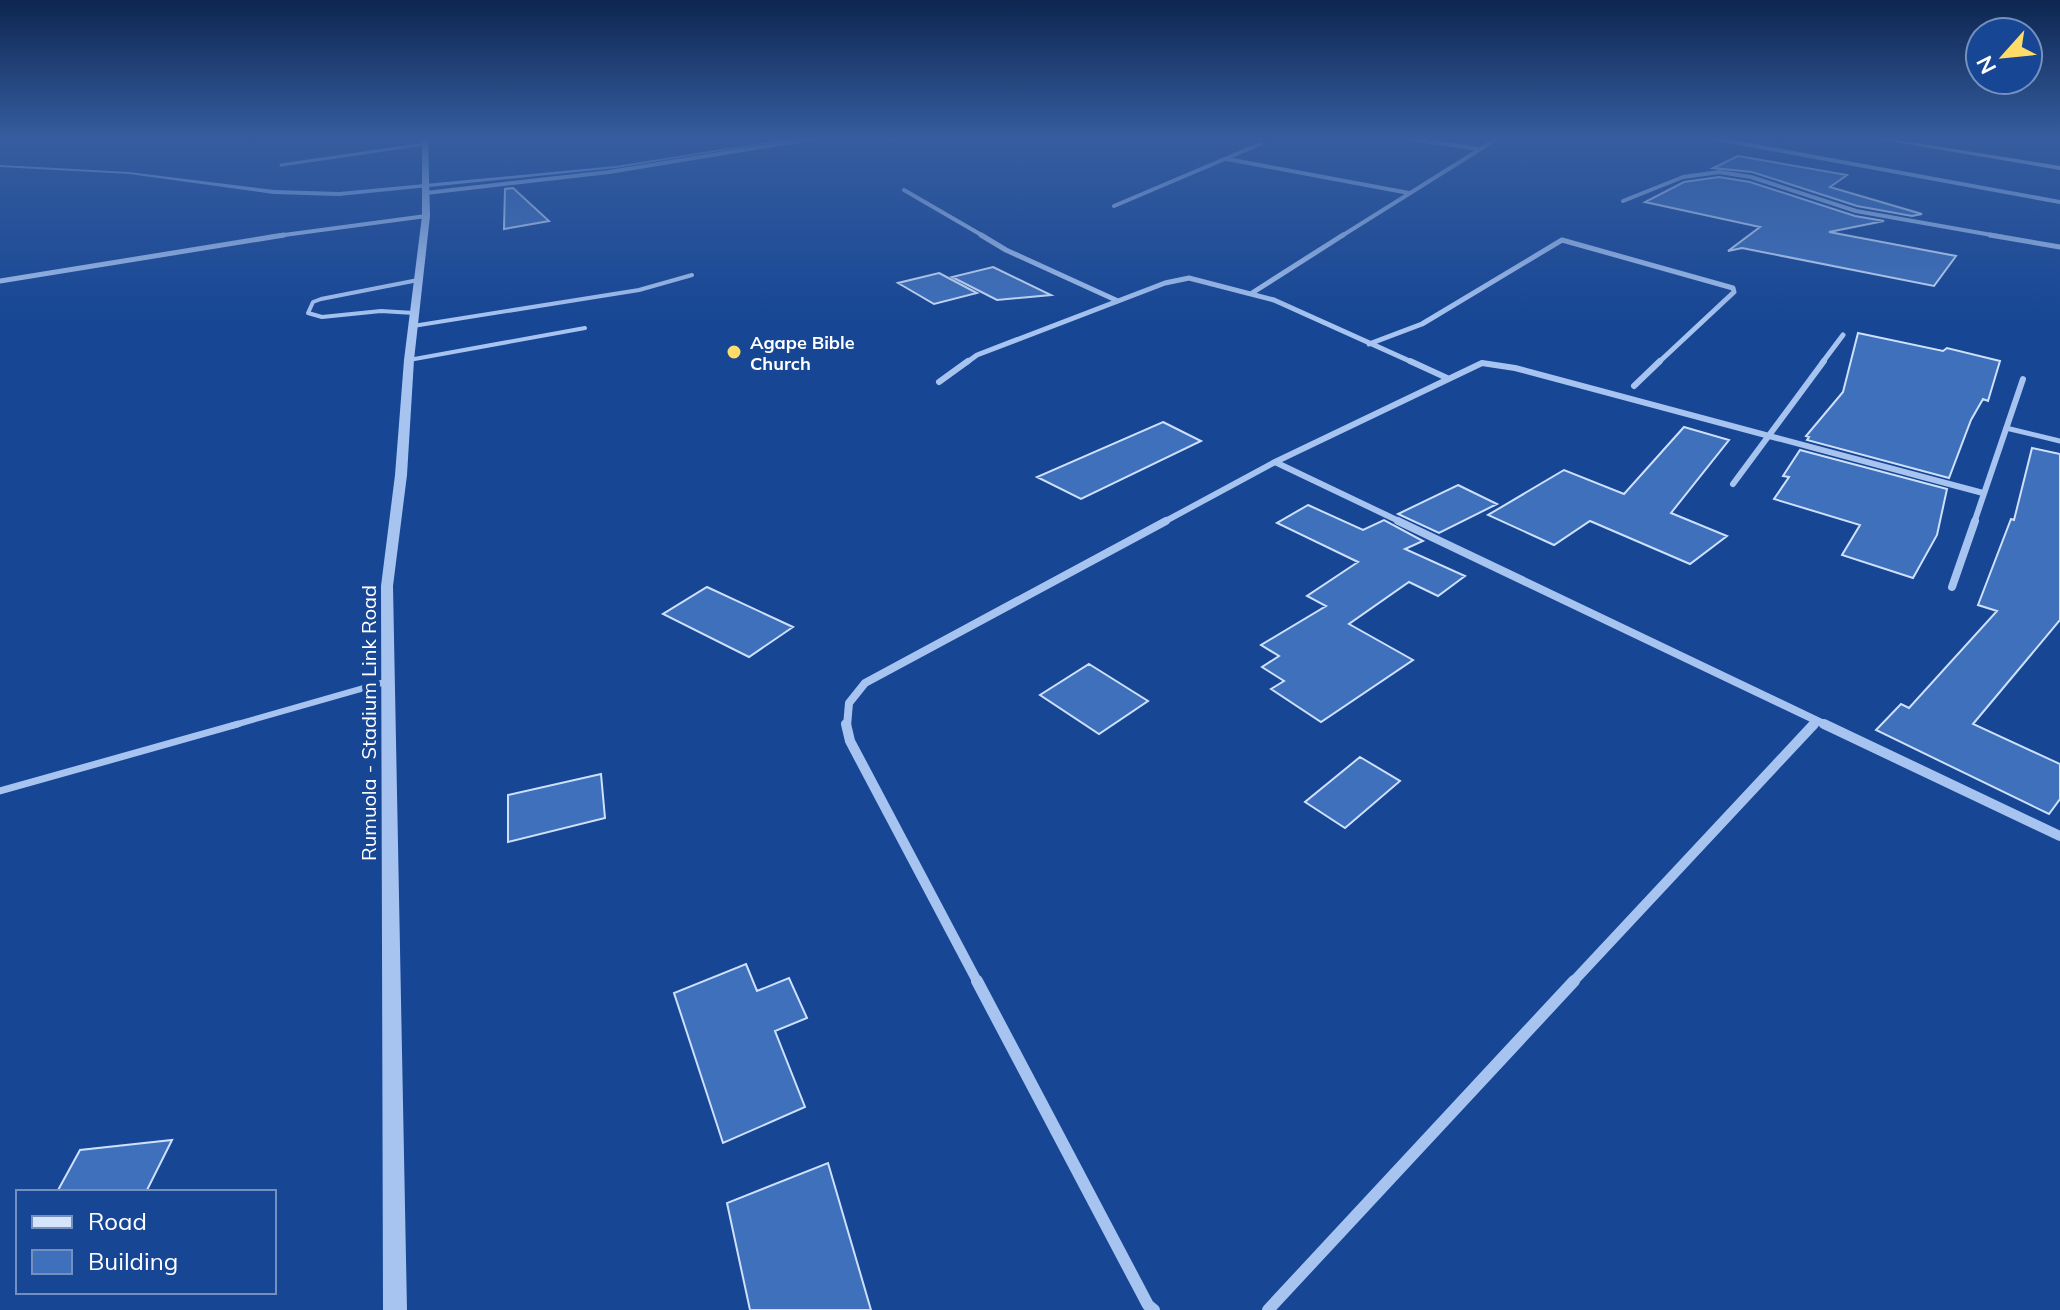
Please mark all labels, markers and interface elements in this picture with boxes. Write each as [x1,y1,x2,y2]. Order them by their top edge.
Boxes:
north arrow [1964,16,2044,96]
text: N [1970,51,2002,79]
place label: Agape Bible Church [750,331,855,375]
marker: Agape Bible Church [725,343,743,361]
street label: Rumuola - Stadium Link Road [356,585,381,861]
legend [16,1190,276,1294]
text: Road [88,1206,147,1236]
text: Building [88,1246,178,1276]

